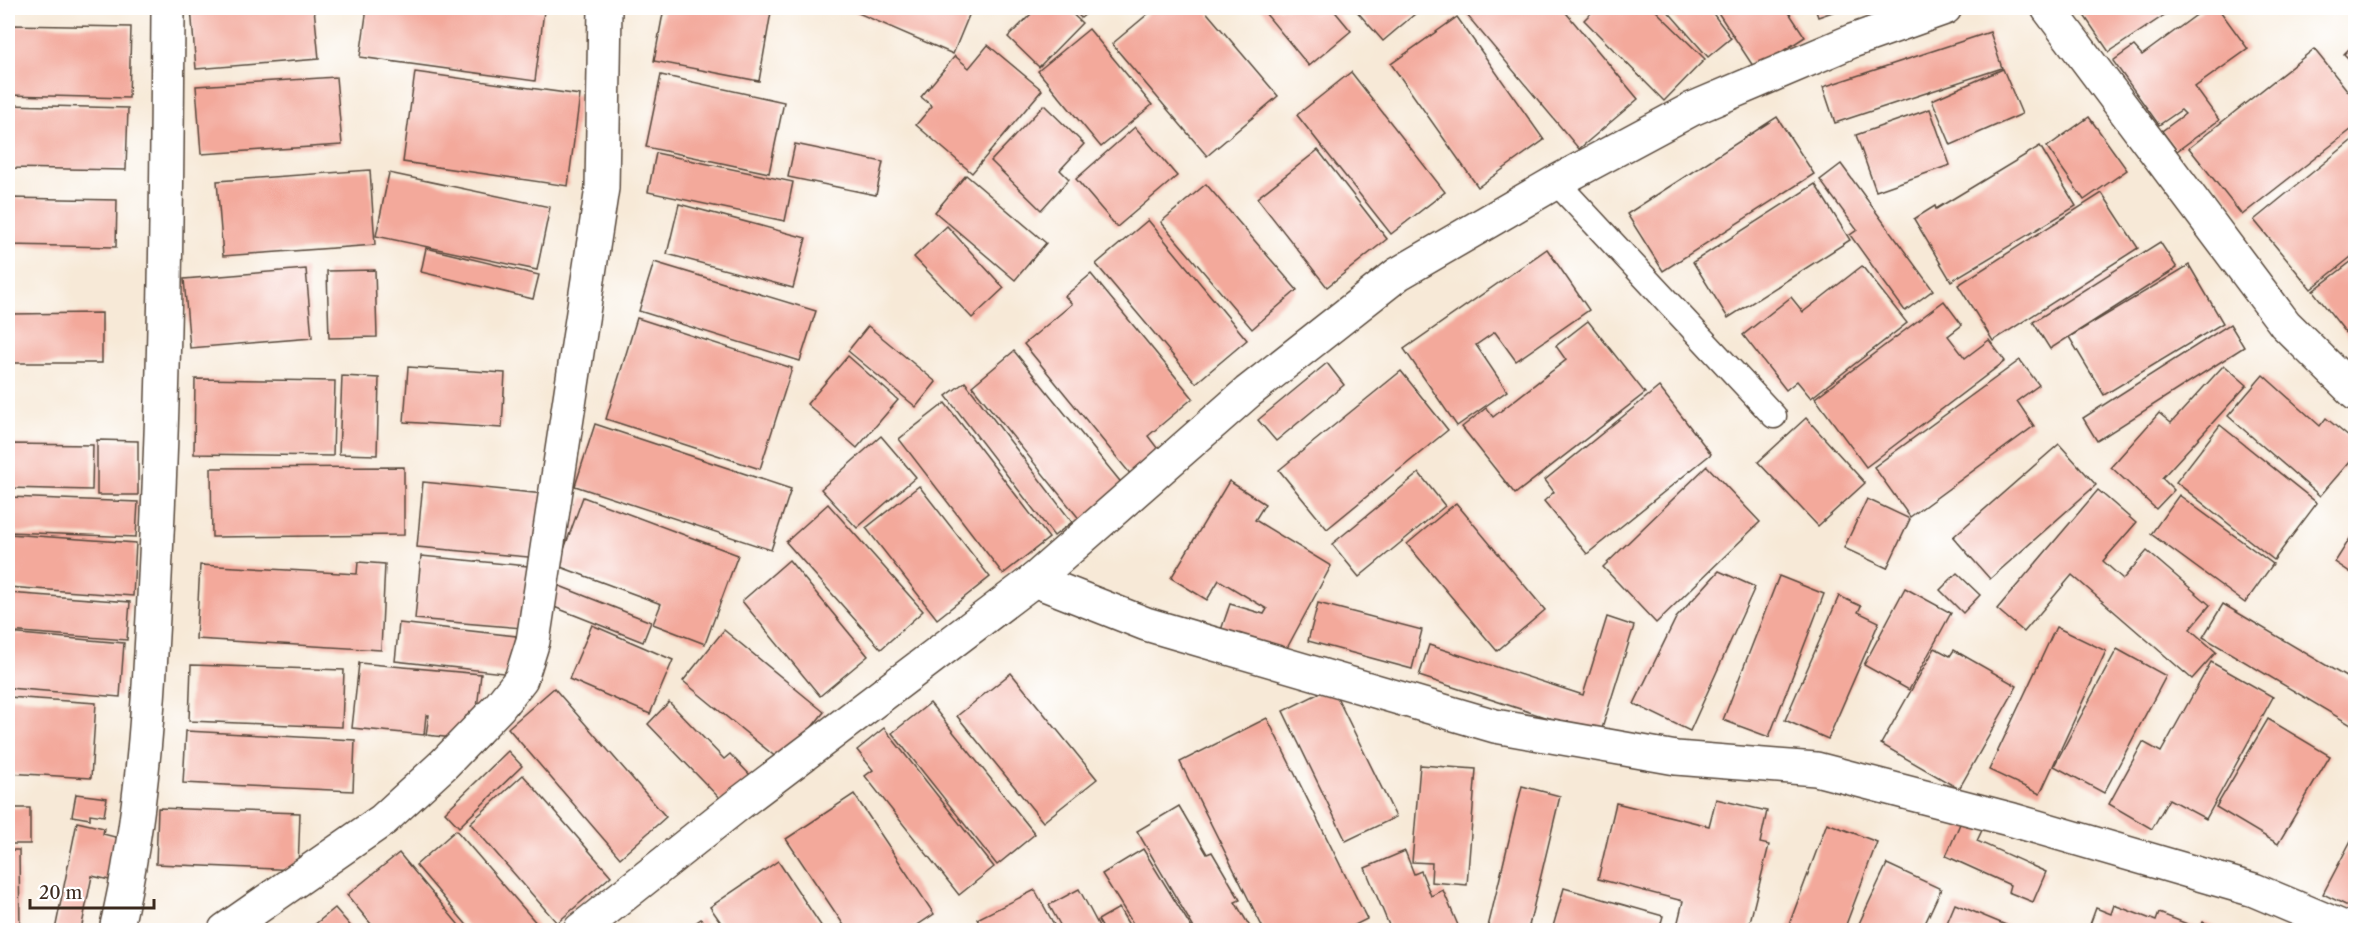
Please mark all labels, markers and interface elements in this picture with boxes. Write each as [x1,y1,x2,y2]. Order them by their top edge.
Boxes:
scale bar [30,872,154,910]
text: 20 m [39,882,83,904]

